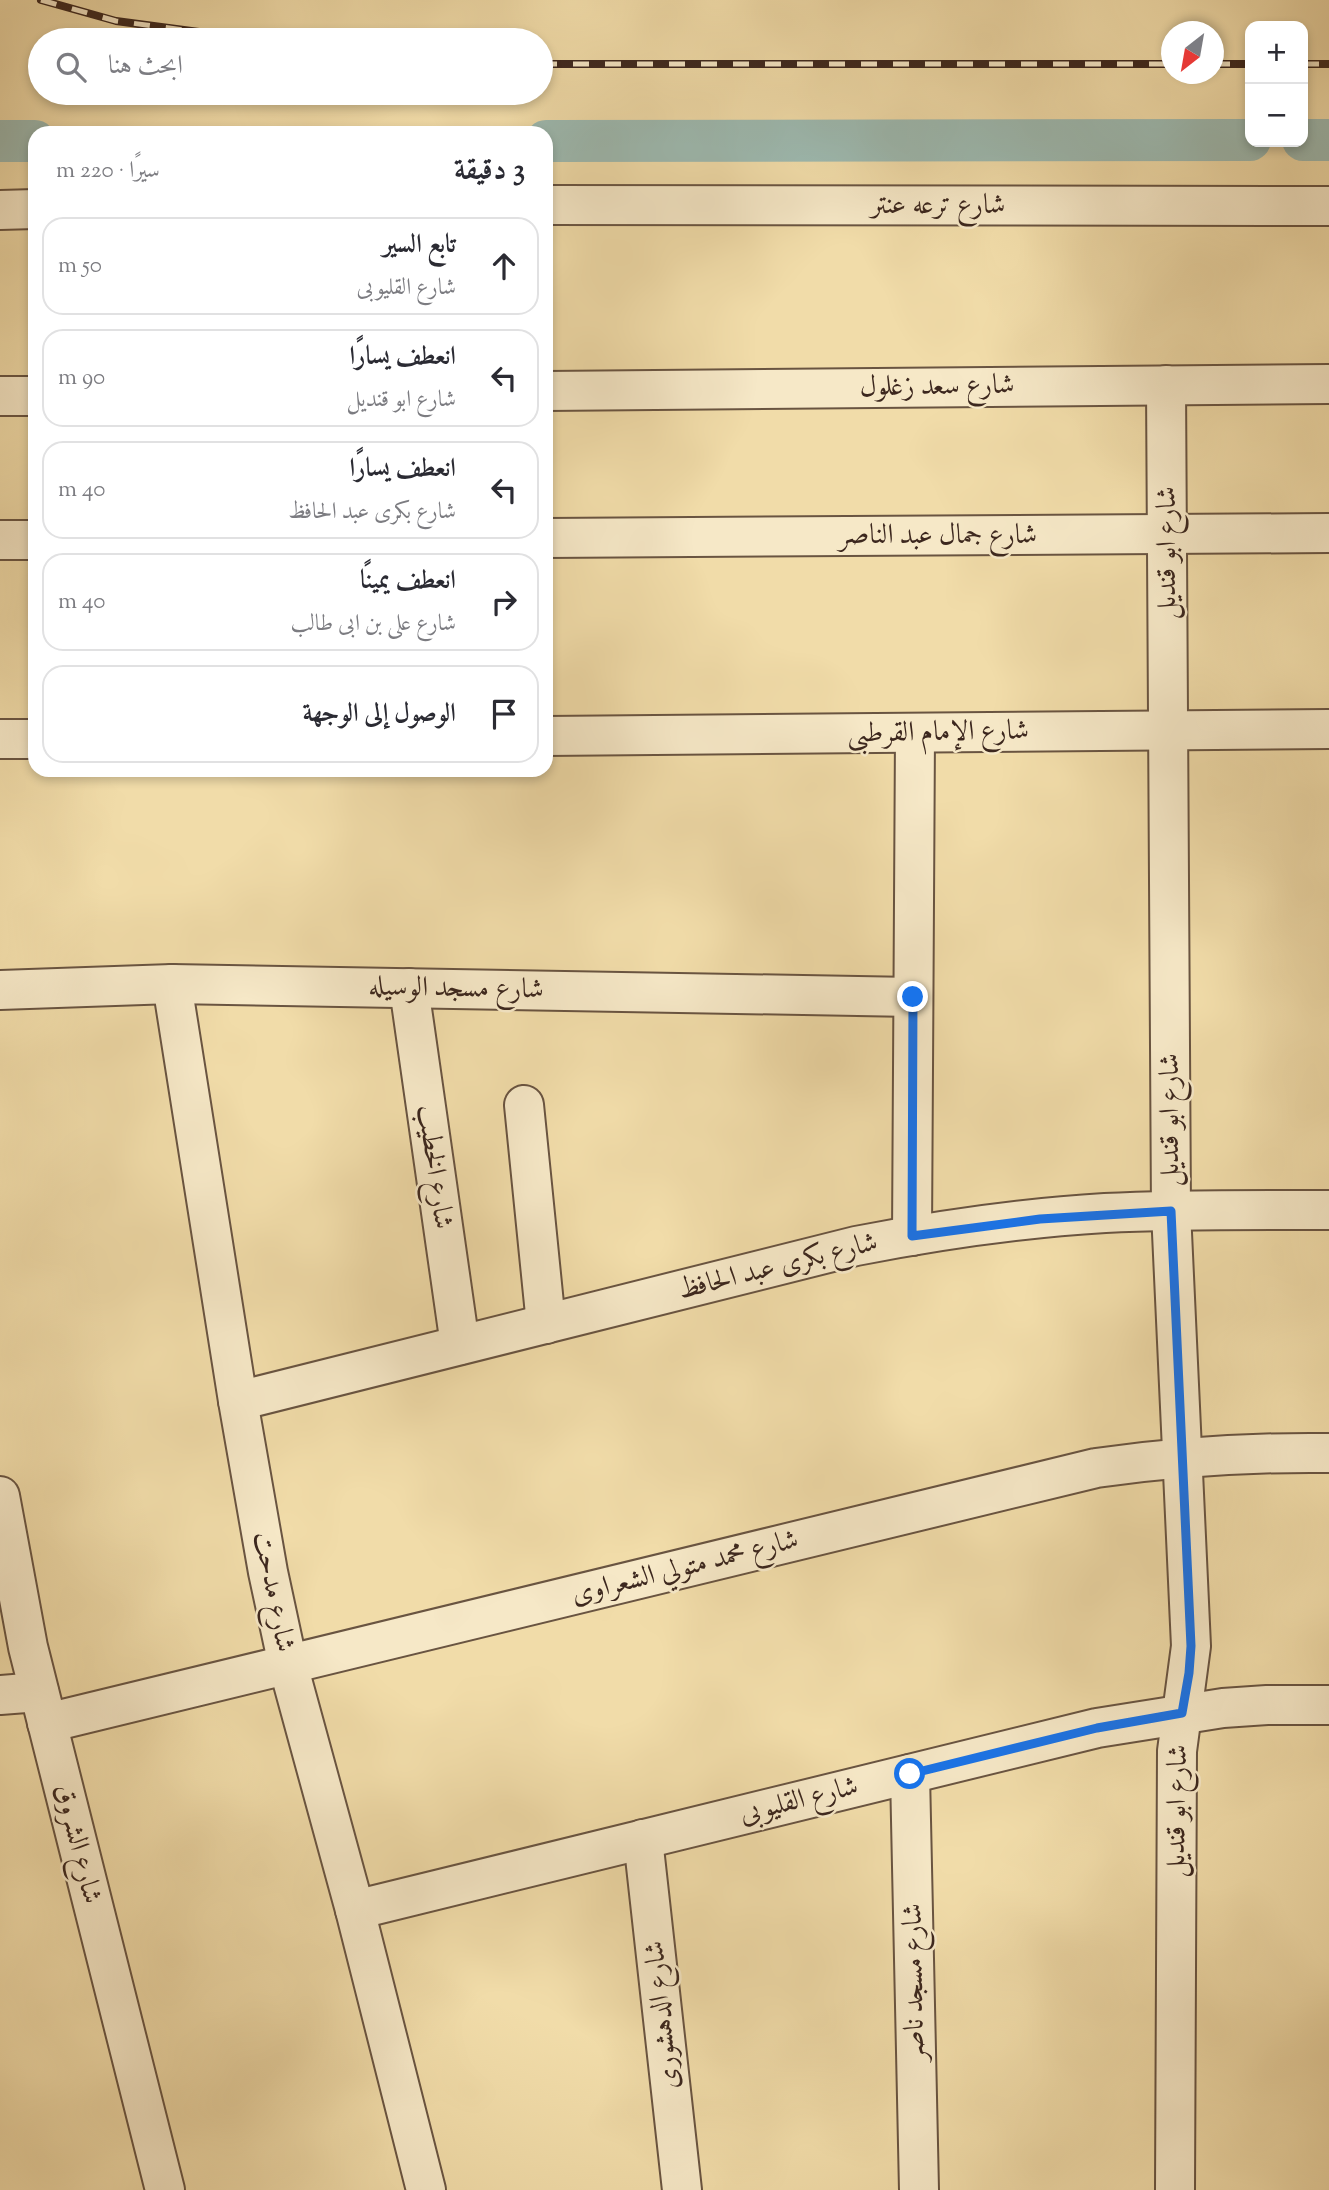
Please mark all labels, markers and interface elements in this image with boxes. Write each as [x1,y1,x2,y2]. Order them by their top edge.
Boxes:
north arrow [1161,21,1224,84]
map controls [1245,21,1308,147]
button: + [1245,21,1308,84]
search box [28,28,553,105]
icon: search [52,48,90,86]
text: ابحث هنا [108,48,183,85]
button: − [1245,84,1308,147]
text: 3 دقيقة [454,150,525,193]
text: سيرًا · 220 m [56,155,160,188]
street label: شارع ترعه عنتر [868,186,1005,227]
text: تابع السير [383,227,456,264]
icon: ahead [485,247,523,285]
text: 50 m [58,250,102,283]
text: شارع القليوبى [357,272,456,305]
text: انعطف يسارًا [349,339,456,376]
icon: left [485,359,523,397]
text: 90 m [58,362,105,395]
street label: شارع سعد زغلول [859,366,1015,409]
text: شارع ابو قنديل [347,384,456,417]
text: انعطف يسارًا [349,451,456,488]
icon: left [485,471,523,509]
text: 40 m [58,474,106,507]
street label: شارع ابو قنديل [1148,486,1189,620]
text: شارع بكرى عبد الحافظ [288,496,456,529]
street label: شارع جمال عبد الناصر [836,516,1037,557]
text: انعطف يمينًا [360,563,456,600]
icon: right [485,583,523,621]
text: 40 m [58,586,106,619]
text: شارع على بن ابى طالب [291,608,456,641]
icon: arrive [485,695,523,733]
text: الوصول إلى الوجهة [302,696,456,733]
street label: شارع الإمام القرطبى [847,711,1029,757]
street label: شارع مسجد الوسيله [368,967,544,1012]
route end [897,981,928,1012]
street label: شارع ابو قنديل [1151,1053,1192,1187]
street label: شارع الخطيب [404,1102,463,1232]
street label: شارع بكرى عبد الحافظ [674,1223,882,1312]
street label: شارع محمد متولي الشعراوى [567,1520,803,1617]
street label: شارع مدحت [241,1528,304,1656]
street label: شارع ابو قنديل [1157,1744,1200,1878]
route start [894,1758,925,1789]
street label: شارع القليوبى [735,1767,863,1836]
street label: شارع الشروق [42,1780,111,1908]
street label: شارع مسجد ناصر [894,1903,937,2064]
street label: شارع الدهشورى [635,1939,692,2091]

